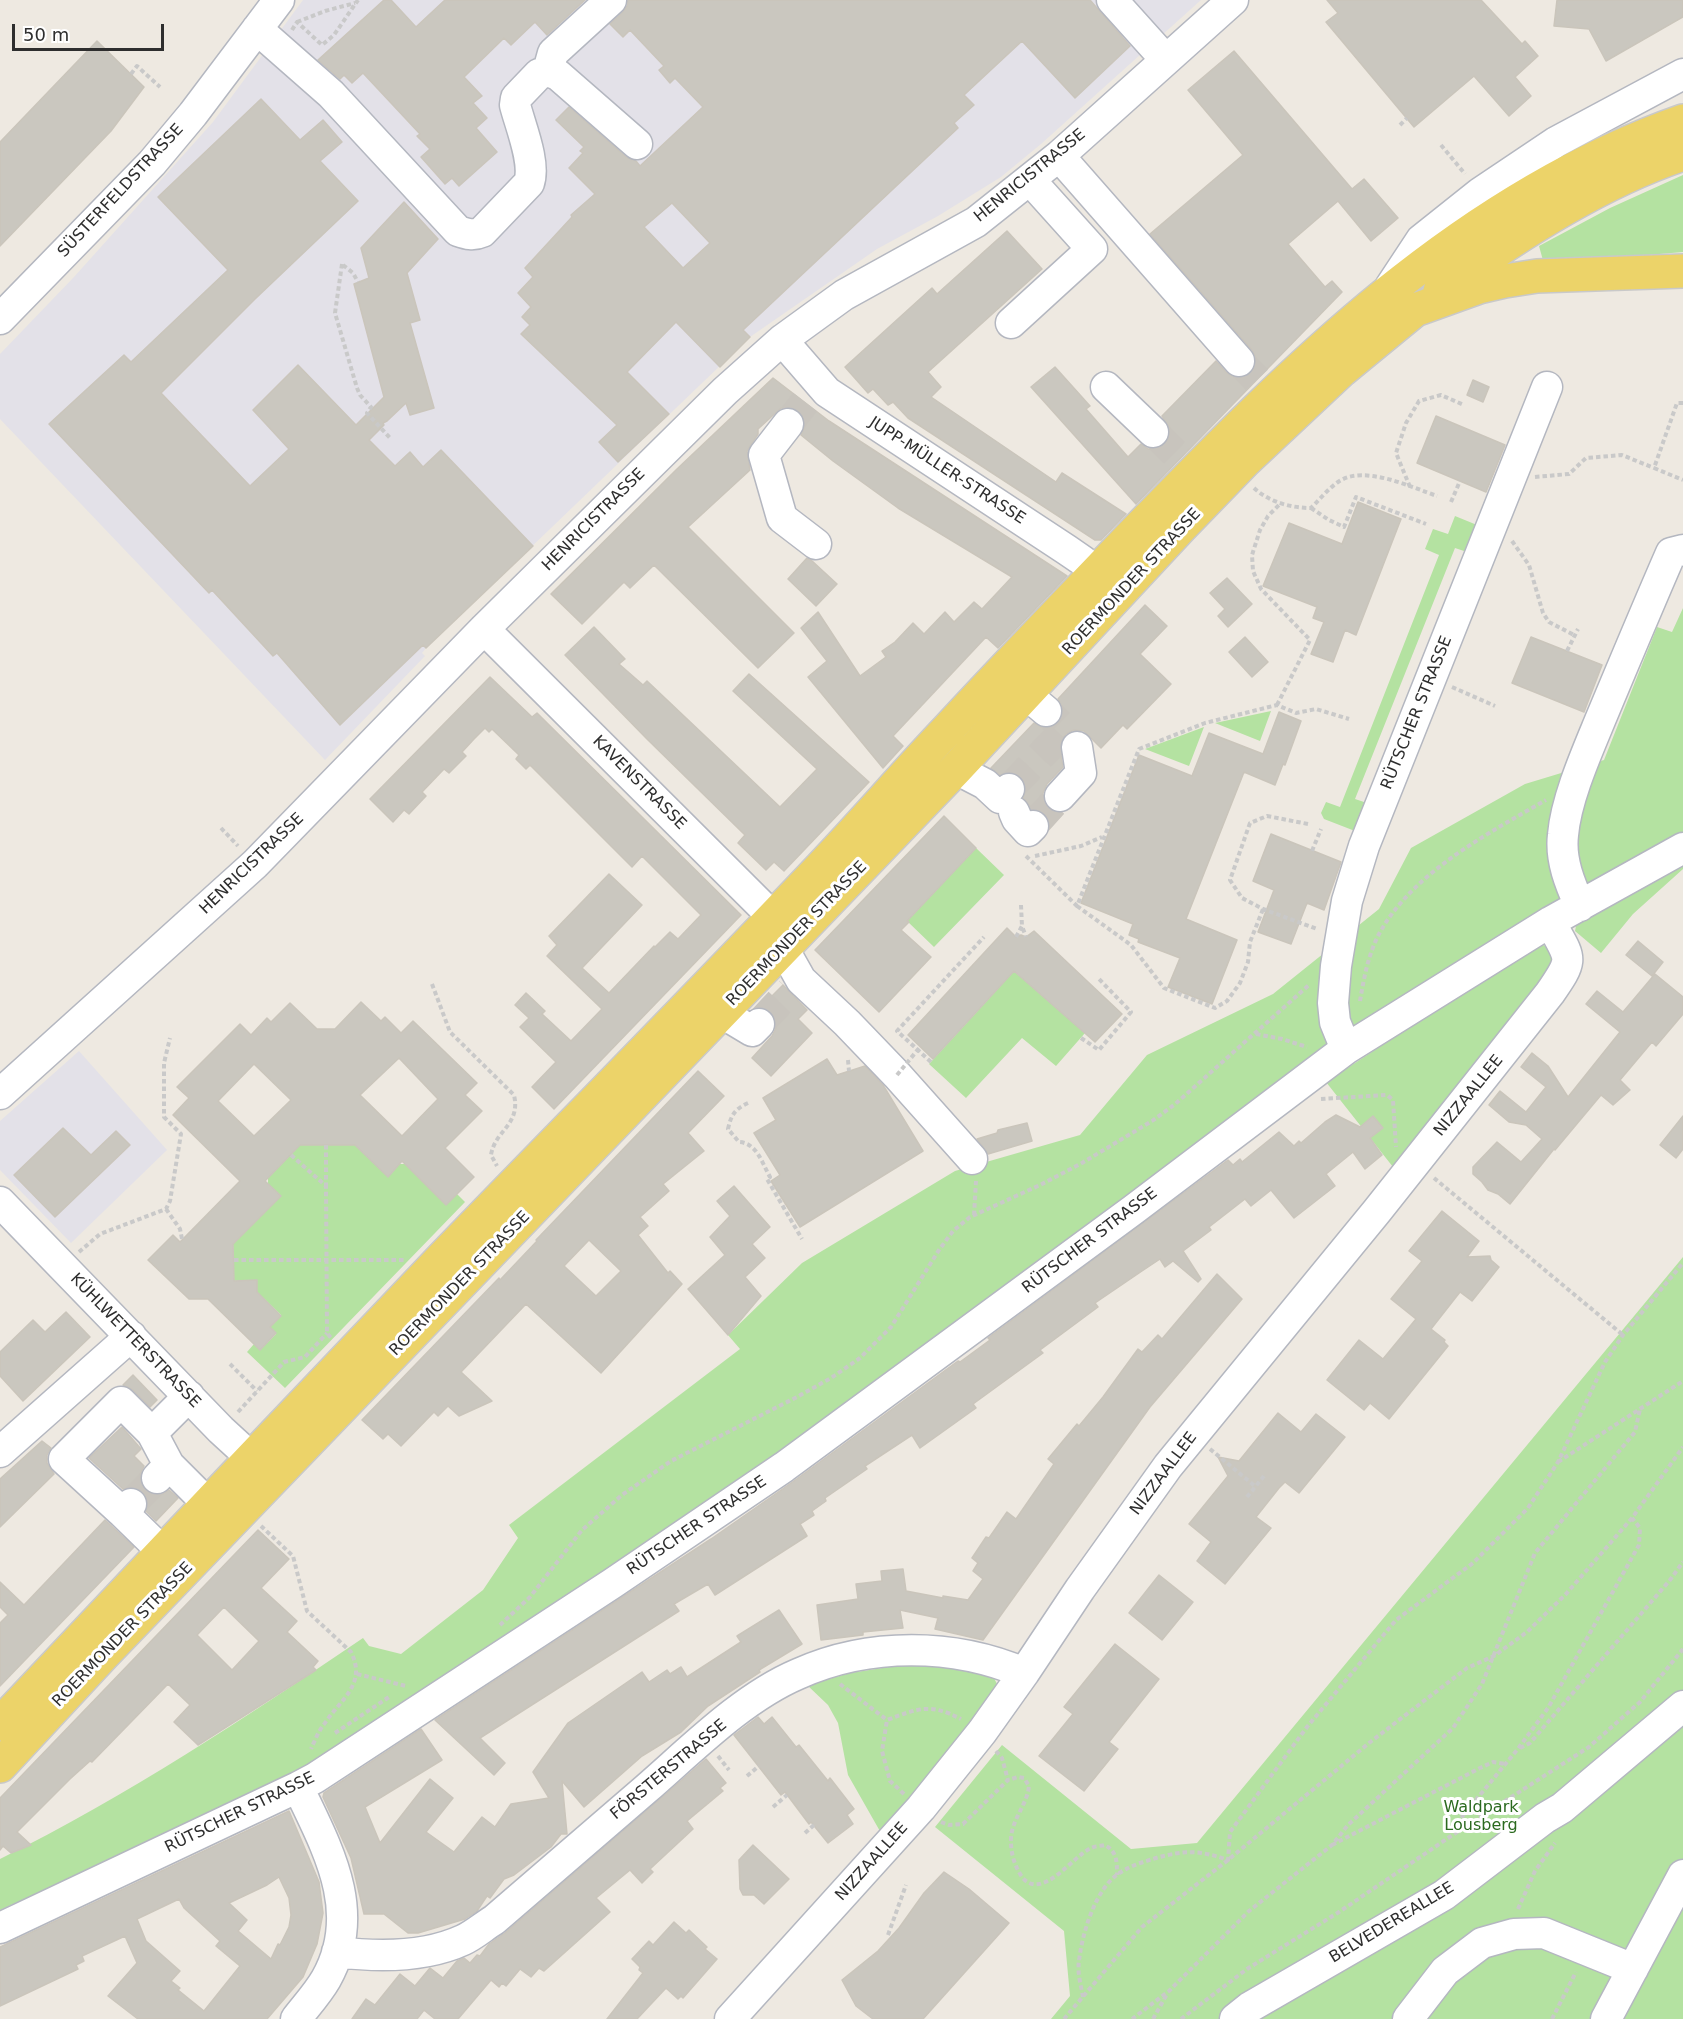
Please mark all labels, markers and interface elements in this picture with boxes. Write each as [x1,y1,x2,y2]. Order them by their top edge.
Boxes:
scale bar [15,12,166,50]
text: 50 m [23,24,69,45]
street label: SÜSTERFELDSTRASSE [54,120,188,262]
street label: HENRICISTRASSE [970,125,1090,227]
street label: JUPP-MÜLLER-STRASSE [865,413,1029,529]
street label: HENRICISTRASSE [539,465,649,575]
street label: ROERMONDER STRASSE [1059,505,1205,659]
street label: RÜTSCHER STRASSE [1377,633,1457,793]
street label: KAVENSTRASSE [588,732,690,834]
street label: HENRICISTRASSE [196,809,308,919]
street label: ROERMONDER STRASSE [723,858,871,1010]
street label: NIZZAALLEE [1430,1051,1508,1141]
street label: RÜTSCHER STRASSE [1019,1184,1161,1298]
street label: ROERMONDER STRASSE [386,1208,534,1360]
street label: KÜHLWETTERSTRASSE [66,1270,204,1412]
street label: NIZZAALLEE [1127,1429,1201,1519]
street label: RÜTSCHER STRASSE [624,1472,770,1580]
street label: ROERMONDER STRASSE [49,1559,197,1711]
street label: FÖRSTERSTRASSE [607,1716,731,1824]
street label: RÜTSCHER STRASSE [162,1768,318,1858]
park label: Waldpark Lousberg [1443,1798,1519,1836]
street label: NIZZAALLEE [832,1819,912,1905]
street label: BELVEDEREALLEE [1326,1878,1458,1968]

